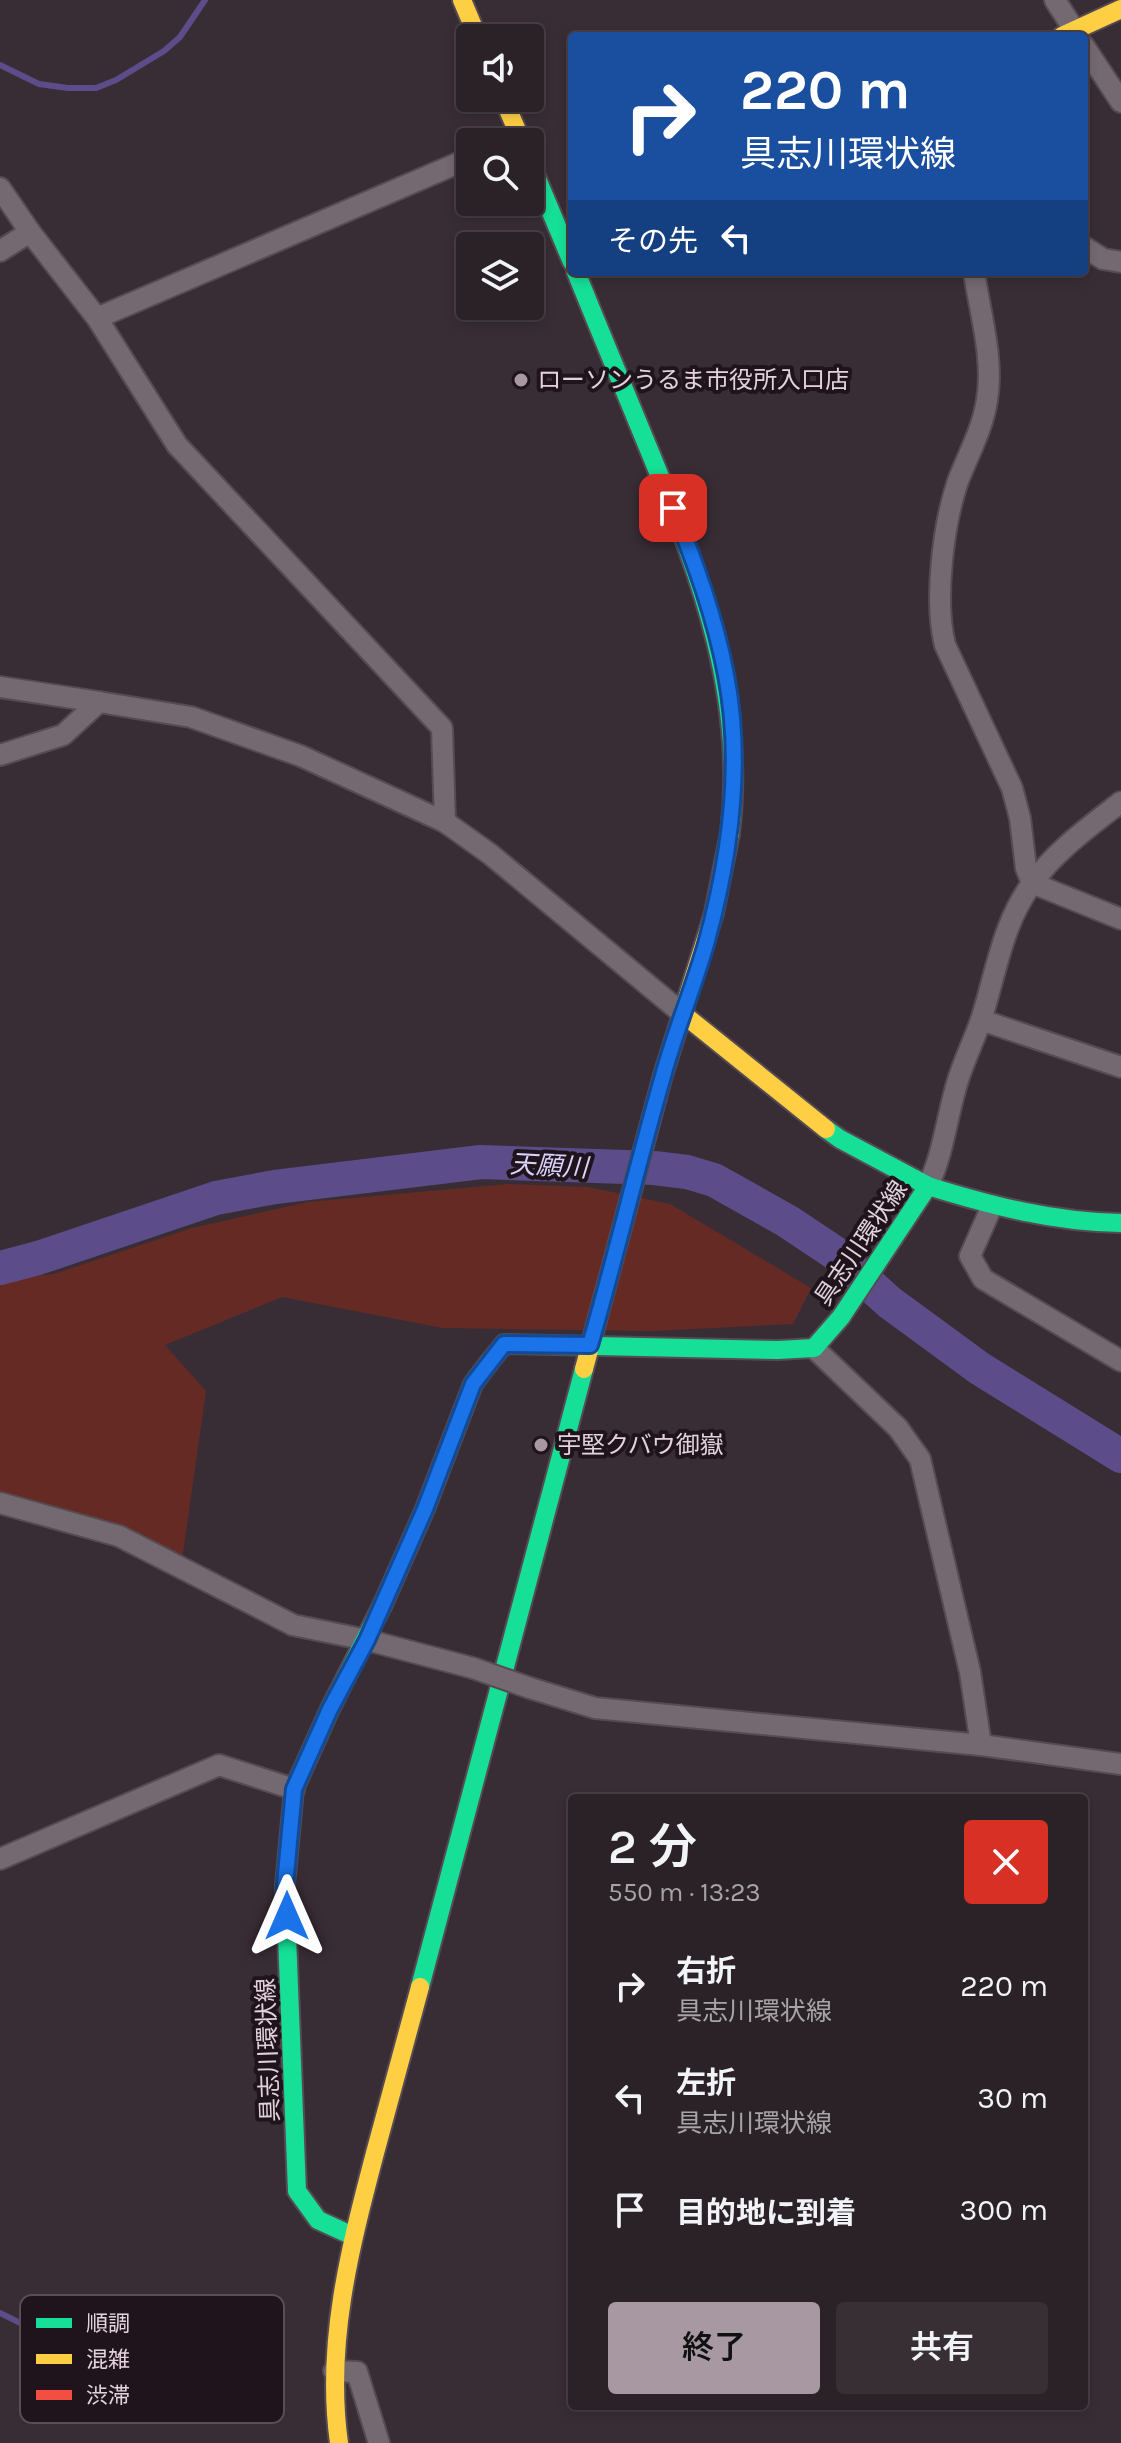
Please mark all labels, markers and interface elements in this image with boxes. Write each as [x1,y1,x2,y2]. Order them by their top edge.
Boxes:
map controls [456,24,544,320]
button: sound [456,24,544,112]
text: 220 m [740,57,911,122]
icon: right [608,64,712,168]
button: search [456,128,544,216]
text: 具志川環状線 [740,133,956,175]
icon: left [714,216,758,260]
text: その先 [608,223,698,259]
button: layers [456,232,544,320]
place label: ローソンうるま市役所入口店 [537,366,849,394]
marker: ローソンうるま市役所入口店 [512,371,530,389]
pin [639,474,707,542]
icon: arrive [651,486,695,530]
water label: 天願川 [509,1148,592,1184]
street label: 具志川環状線 [809,1175,913,1311]
place label: 宇堅クバウ御嶽 [557,1431,724,1459]
marker: 宇堅クバウ御嶽 [532,1436,550,1454]
text: 2 分 [608,1819,697,1875]
button: close [964,1820,1048,1904]
position arrow [245,1874,329,1958]
text: 550 m · 13:23 [608,1877,761,1908]
text: 右折 [676,1953,736,1989]
icon: right [608,1964,652,2008]
text: 220 m [960,1968,1048,2004]
street label: 具志川環状線 [251,1978,285,2122]
text: 具志川環状線 [676,1996,832,2027]
text: 左折 [676,2065,736,2101]
icon: left [608,2076,652,2120]
text: 30 m [977,2080,1048,2116]
text: 具志川環状線 [676,2108,832,2139]
icon: arrive [608,2188,652,2232]
text: 300 m [959,2192,1048,2228]
text: 目的地に到着 [676,2195,856,2231]
legend [20,2295,284,2423]
button: 終了 [608,2302,820,2394]
button: 共有 [836,2302,1048,2394]
text: 順調 [86,2311,130,2337]
text: 混雑 [86,2347,130,2373]
text: 渋滞 [86,2383,130,2409]

